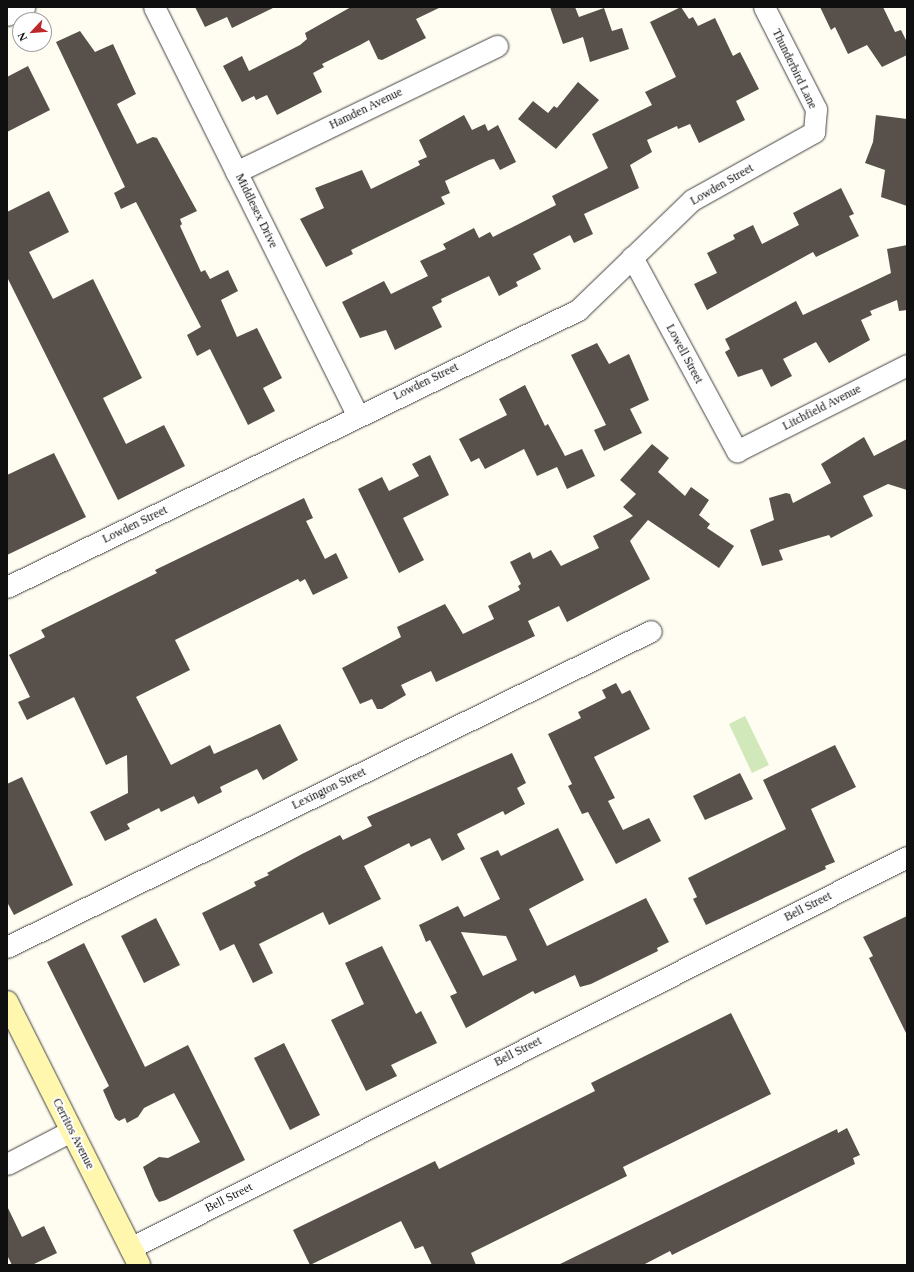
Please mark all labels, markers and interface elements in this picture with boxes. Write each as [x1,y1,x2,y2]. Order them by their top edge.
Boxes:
north arrow [12,12,52,52]
street label: Thunderbird Lane [768,27,820,111]
text: N [15,31,29,43]
street label: Hamden Avenue [327,85,405,133]
street label: Lowden Street [688,161,756,209]
street label: Middlesex Drive [232,171,280,251]
street label: Lowell Street [662,322,706,386]
street label: Lowden Street [391,360,461,404]
street label: Litchfield Avenue [780,382,864,434]
street label: Lowden Street [100,503,170,547]
street label: Lexington Street [290,765,368,813]
street label: Bell Street [782,889,834,925]
street label: Bell Street [492,1034,544,1070]
street label: Cerritos Avenue [49,1096,97,1172]
street label: Bell Street [203,1180,255,1216]

